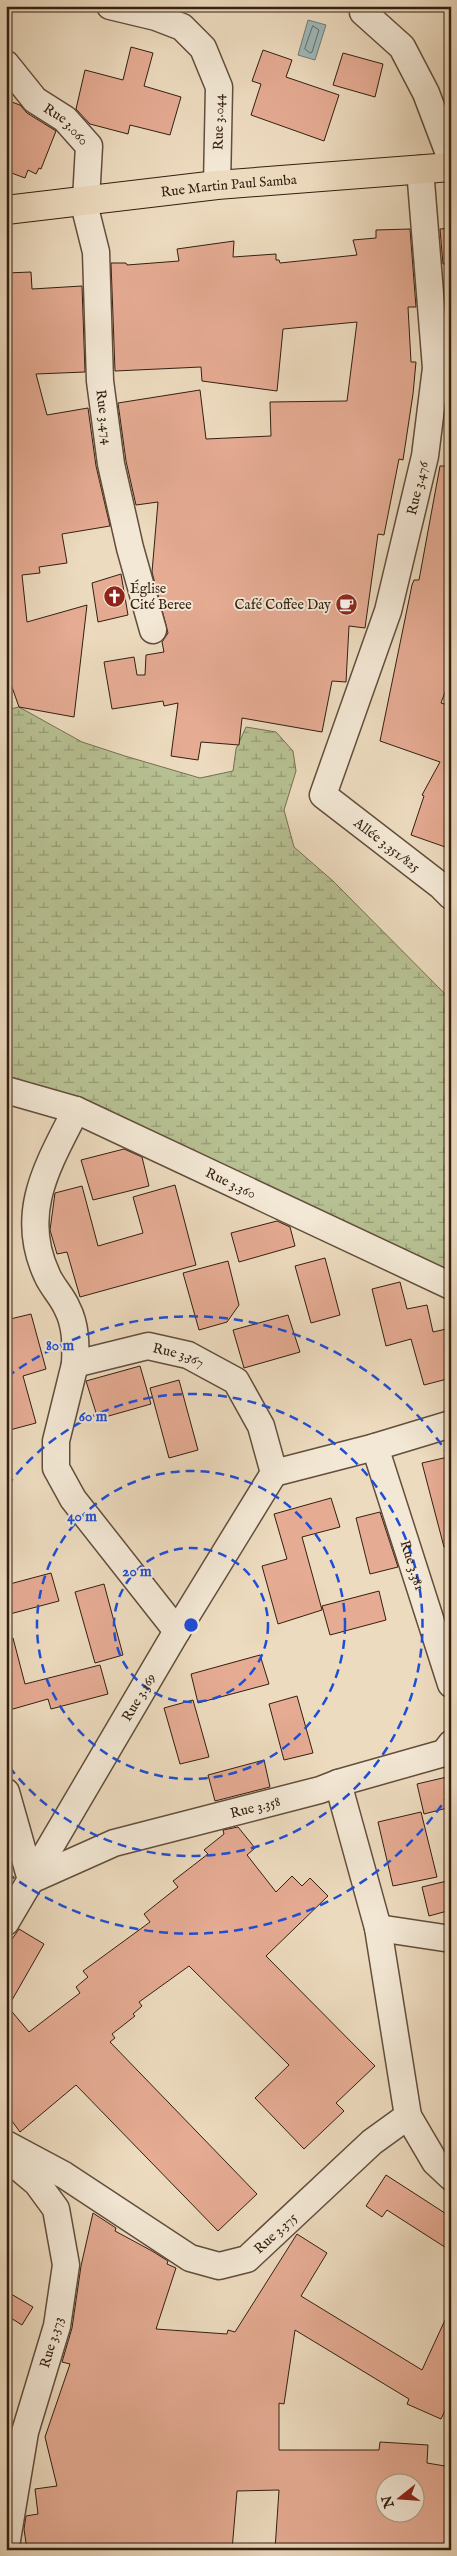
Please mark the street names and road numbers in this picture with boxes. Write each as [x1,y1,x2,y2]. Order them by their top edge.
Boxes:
street label: Rue 3.044 [210,94,228,150]
street label: Rue 3.060 [40,100,92,150]
street label: Rue Martin Paul Samba [160,171,298,202]
street label: Rue 3.474 [91,388,116,446]
street label: Rue 3.476 [403,459,433,517]
street label: Allée 3.351/825 [349,814,423,877]
street label: Rue 3.360 [202,1164,259,1203]
street label: Rue 3.367 [151,1339,207,1372]
street label: Rue 3.381 [395,1538,428,1593]
street label: Rue 3.369 [118,1670,160,1725]
street label: Rue 3.358 [228,1793,282,1823]
street label: Rue 3.375 [250,2209,301,2258]
street label: Rue 3.373 [36,2315,68,2370]

